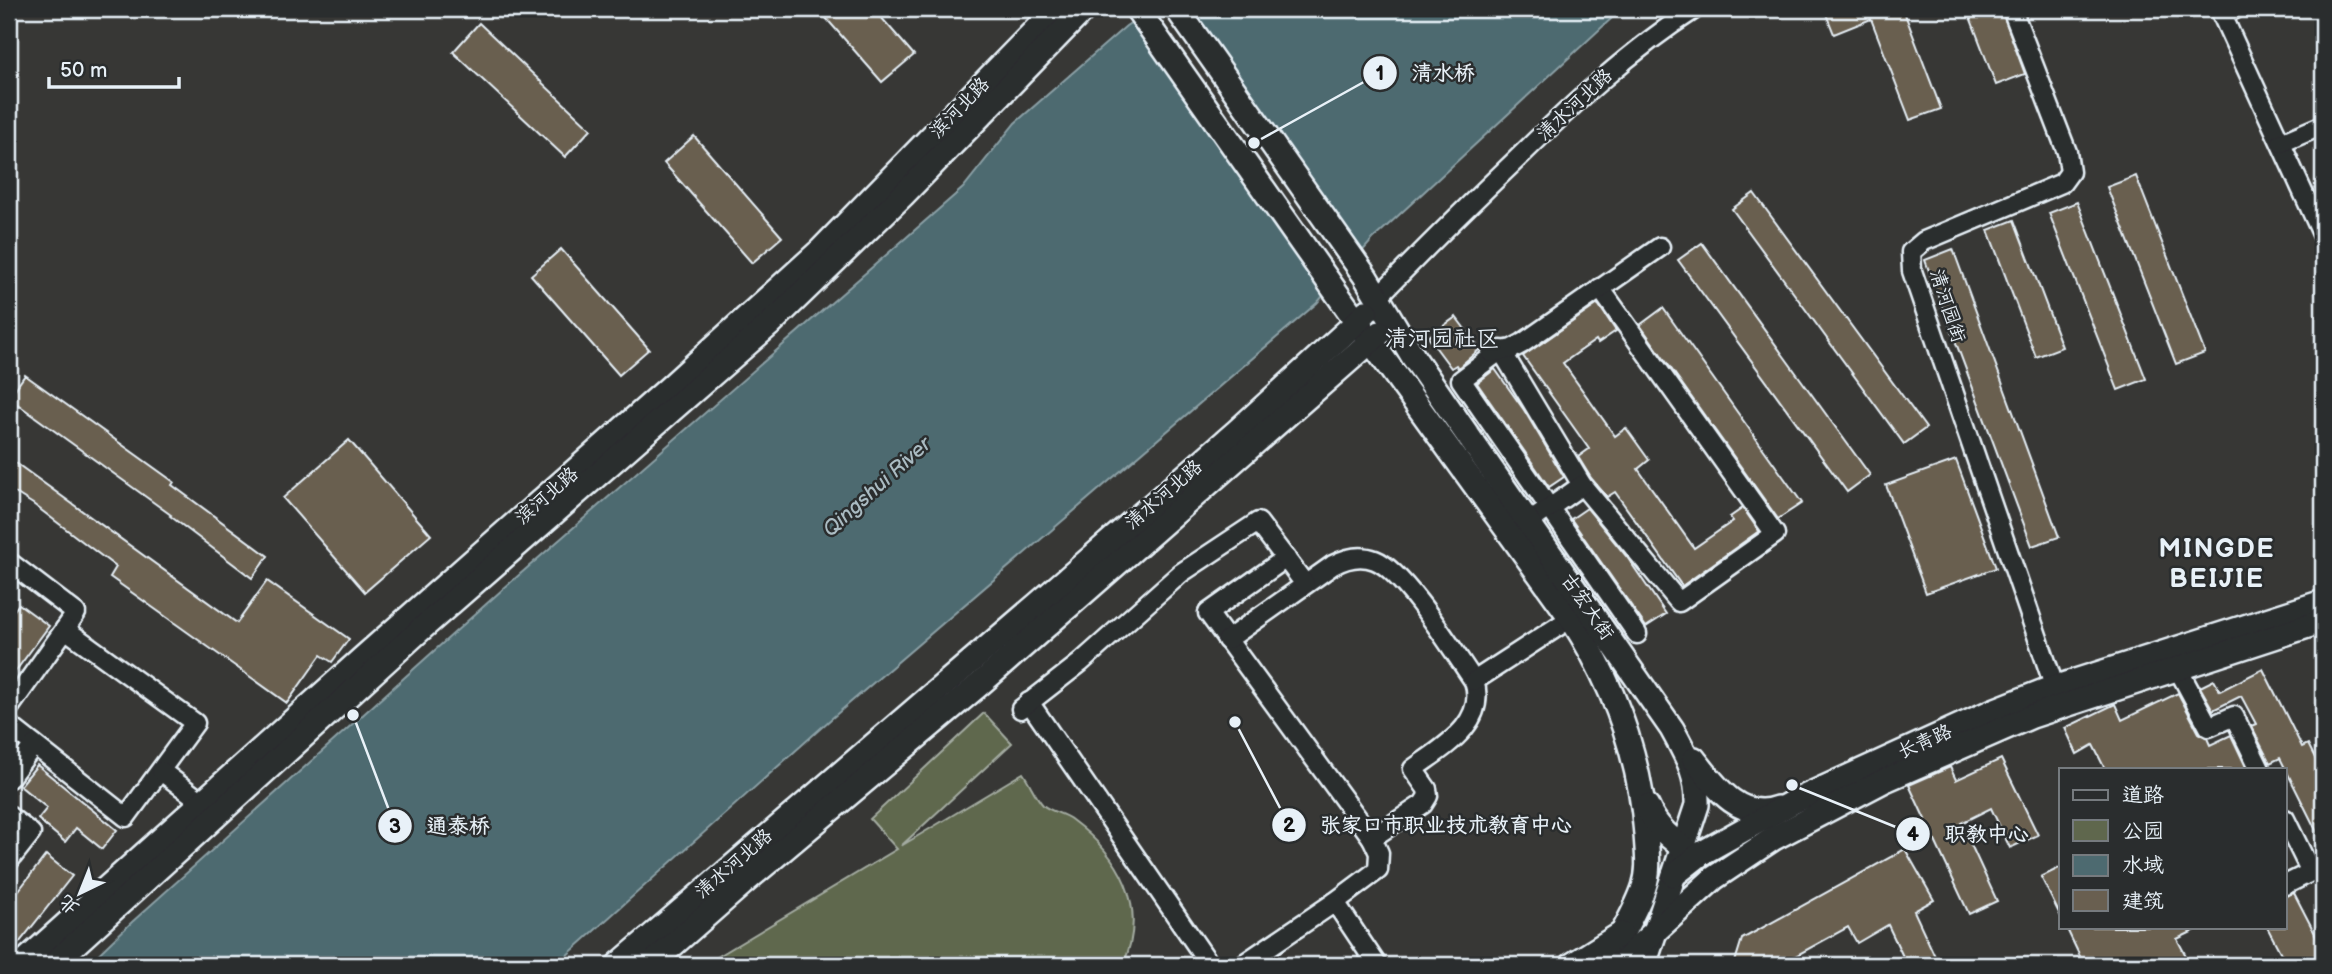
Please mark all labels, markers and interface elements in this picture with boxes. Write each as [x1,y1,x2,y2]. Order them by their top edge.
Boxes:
scale bar [49,46,178,90]
callout: 清水桥 [1363,52,1489,94]
text: 50 m [60,58,107,83]
text: 1 [1376,61,1384,86]
text: 清水桥 [1412,61,1475,86]
street label: 清水河北路 [1532,64,1618,146]
street label: 滨河北路 [925,73,995,143]
street label: 清河园街 [1924,266,1970,346]
district label: 清河园社区 [1385,325,1500,353]
water label: Qingshui River [818,431,937,542]
street label: 清水河北路 [1121,455,1207,535]
street label: 滨河北路 [511,462,583,530]
district label: MINGDE BEIJIE [2159,534,2275,595]
street label: 古宏大街 [1556,569,1618,645]
street label: 长青路 [1894,720,1956,764]
legend [2059,768,2286,928]
text: 道路 [2122,783,2164,808]
callout: 张家口市职业技术教育中心 [1271,804,1586,846]
callout: 通泰桥 [377,805,503,847]
text: 2 [1283,813,1296,838]
text: 张家口市职业技术教育中心 [1320,813,1572,838]
callout: 职教中心 [1896,813,2043,855]
text: 3 [389,814,401,839]
text: 通泰桥 [427,814,490,839]
text: 公园 [2122,819,2164,844]
text: 4 [1907,822,1920,847]
text: 职教中心 [1945,822,2029,847]
street label: 清水河北路 [691,824,777,904]
text: 水域 [2122,853,2164,878]
north arrow [46,858,116,928]
text: 北 [55,889,84,919]
text: 建筑 [2122,889,2164,914]

